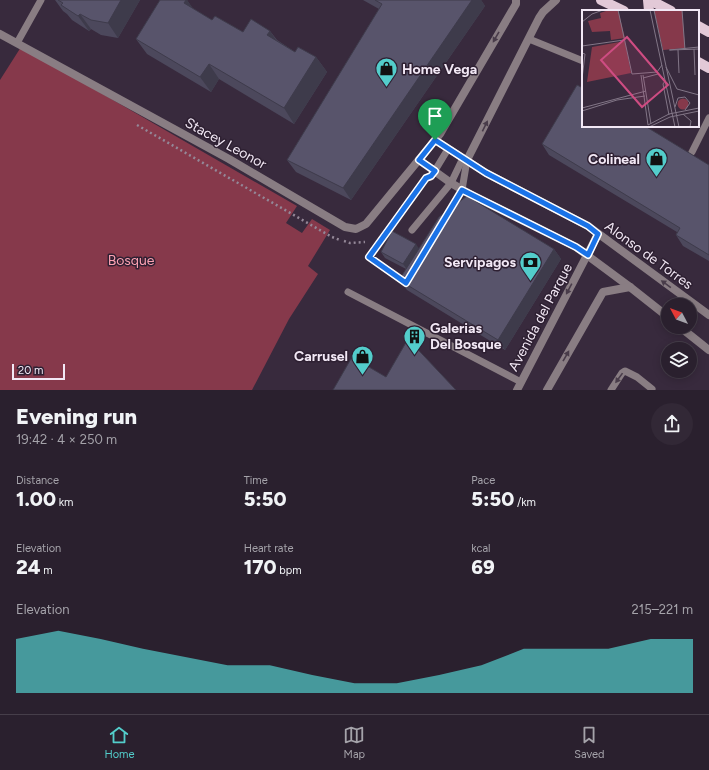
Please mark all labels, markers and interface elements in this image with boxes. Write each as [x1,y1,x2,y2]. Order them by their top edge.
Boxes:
inset map [582,10,699,127]
one-way arrow [493,31,500,43]
shop icon: Home Vega [374,56,400,89]
place label: Home Vega [402,61,477,78]
pin [418,99,452,140]
icon: arrive [424,105,446,127]
street label: Stacey Leonor [182,114,270,173]
one-way arrow [482,120,489,132]
shop icon: Colineal [643,146,669,179]
place label: Colineal [588,151,640,168]
street label: Alonso de Torres [601,218,696,293]
bank icon: Servipagos [518,249,544,282]
park label: Bosque [108,252,155,269]
place label: Servipagos [444,254,516,271]
street label: Avenida del Parque [505,260,576,374]
one-way arrow [661,280,672,288]
one-way arrow [566,283,573,295]
north arrow [661,298,697,334]
map controls [661,298,697,378]
place label: Galerias Del Bosque [430,320,502,353]
building icon: Galerias Del Bosque [401,323,427,356]
button: layers [661,342,697,378]
shop icon: Carrusel [350,343,376,376]
place label: Carrusel [294,348,348,365]
one-way arrow [563,350,570,362]
scale bar [12,362,65,381]
text: 20 m [18,364,43,377]
one-way arrow [615,372,623,383]
text: Evening run [16,403,137,430]
button: share [651,403,693,445]
text: 19:42 · 4 × 250 m [16,432,117,447]
text: Distance [16,474,59,487]
text: Time [244,474,268,487]
text: Pace [471,474,495,487]
text: 1.00 [16,487,56,511]
text: 5:50 [244,487,287,511]
text: 5:50 [471,487,514,511]
text: km [56,496,73,509]
text: /km [514,496,536,509]
text: Elevation [16,542,61,555]
text: Heart rate [244,542,294,555]
text: kcal [471,542,491,555]
text: 24 [16,555,41,579]
text: 170 [244,555,277,579]
text: 69 [471,555,495,579]
text: m [41,564,53,577]
text: bpm [277,564,302,577]
text: Elevation [16,602,69,617]
text: 215–221 m [632,602,693,617]
tab: Home [104,724,134,761]
tab: Map [343,724,365,761]
tab: Saved [574,724,605,761]

